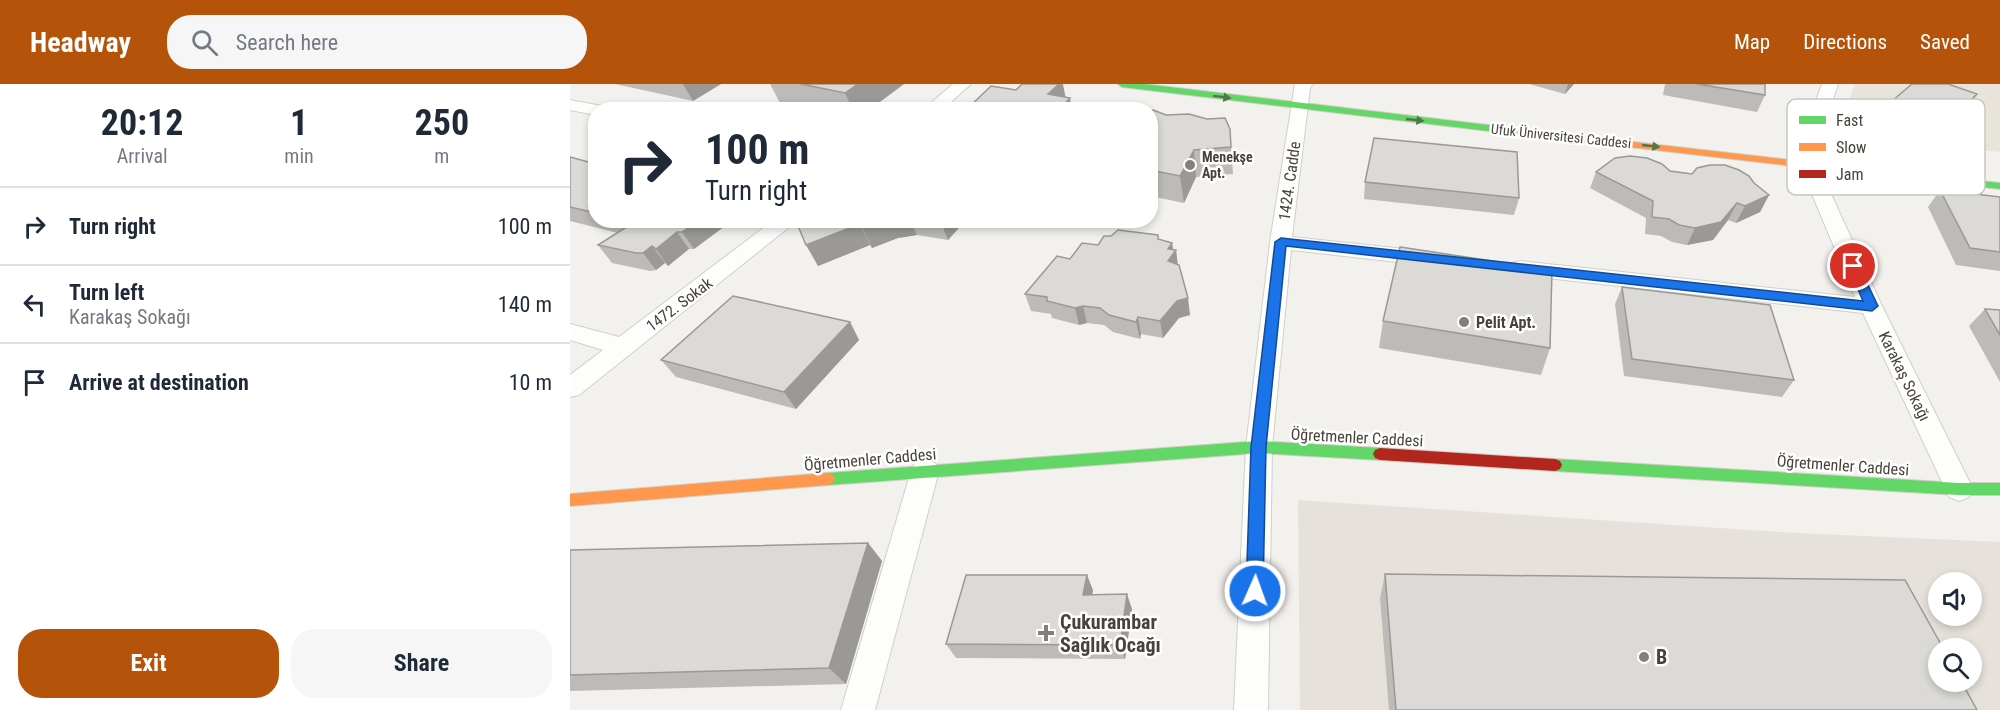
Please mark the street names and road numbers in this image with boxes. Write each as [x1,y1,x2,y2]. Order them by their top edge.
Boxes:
street label: Ufuk Üniversitesi Caddesi [1490,121,1632,151]
street label: 1424. Cadde [1275,140,1304,222]
street label: 1472. Sokak [642,273,717,335]
street label: Karakaş Sokağı [1875,328,1934,424]
street label: Öğretmenler Caddesi [1290,425,1424,450]
street label: Öğretmenler Caddesi [803,444,937,475]
street label: Öğretmenler Caddesi [1776,451,1910,480]

